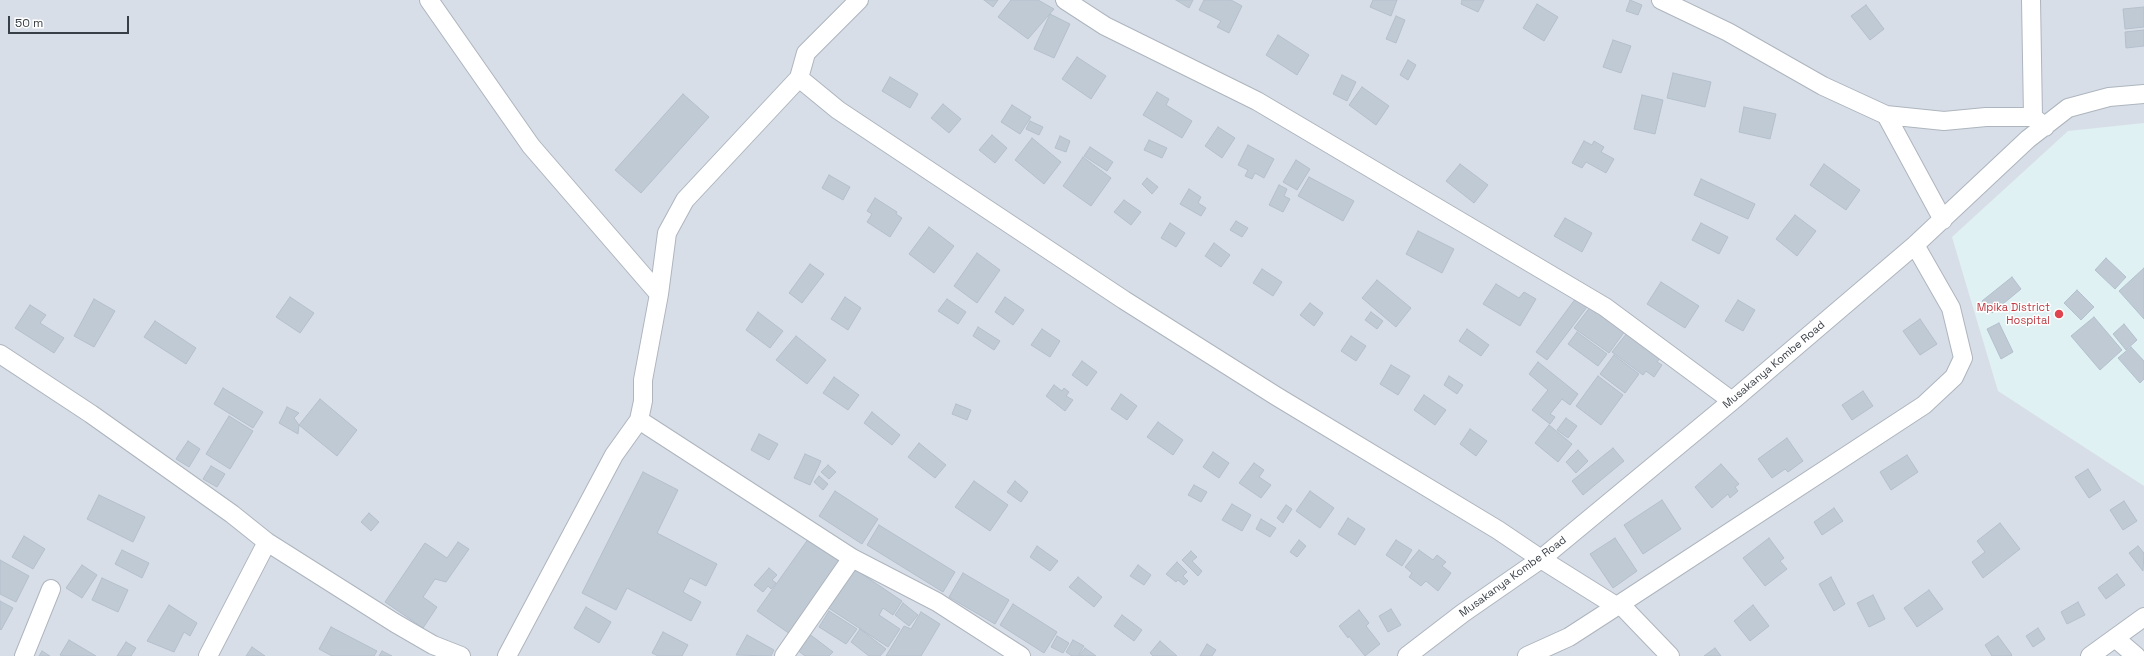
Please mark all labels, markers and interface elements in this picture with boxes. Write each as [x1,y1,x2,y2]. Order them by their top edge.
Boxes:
scale bar [10,8,131,34]
text: 50 m [15,15,43,31]
place label: Mpika District Hospital [1977,301,2050,327]
marker: Mpika District Hospital [2053,308,2065,320]
street label: Musakanya Kombe Road [1720,318,1828,412]
street label: Musakanya Kombe Road [1457,534,1569,620]

